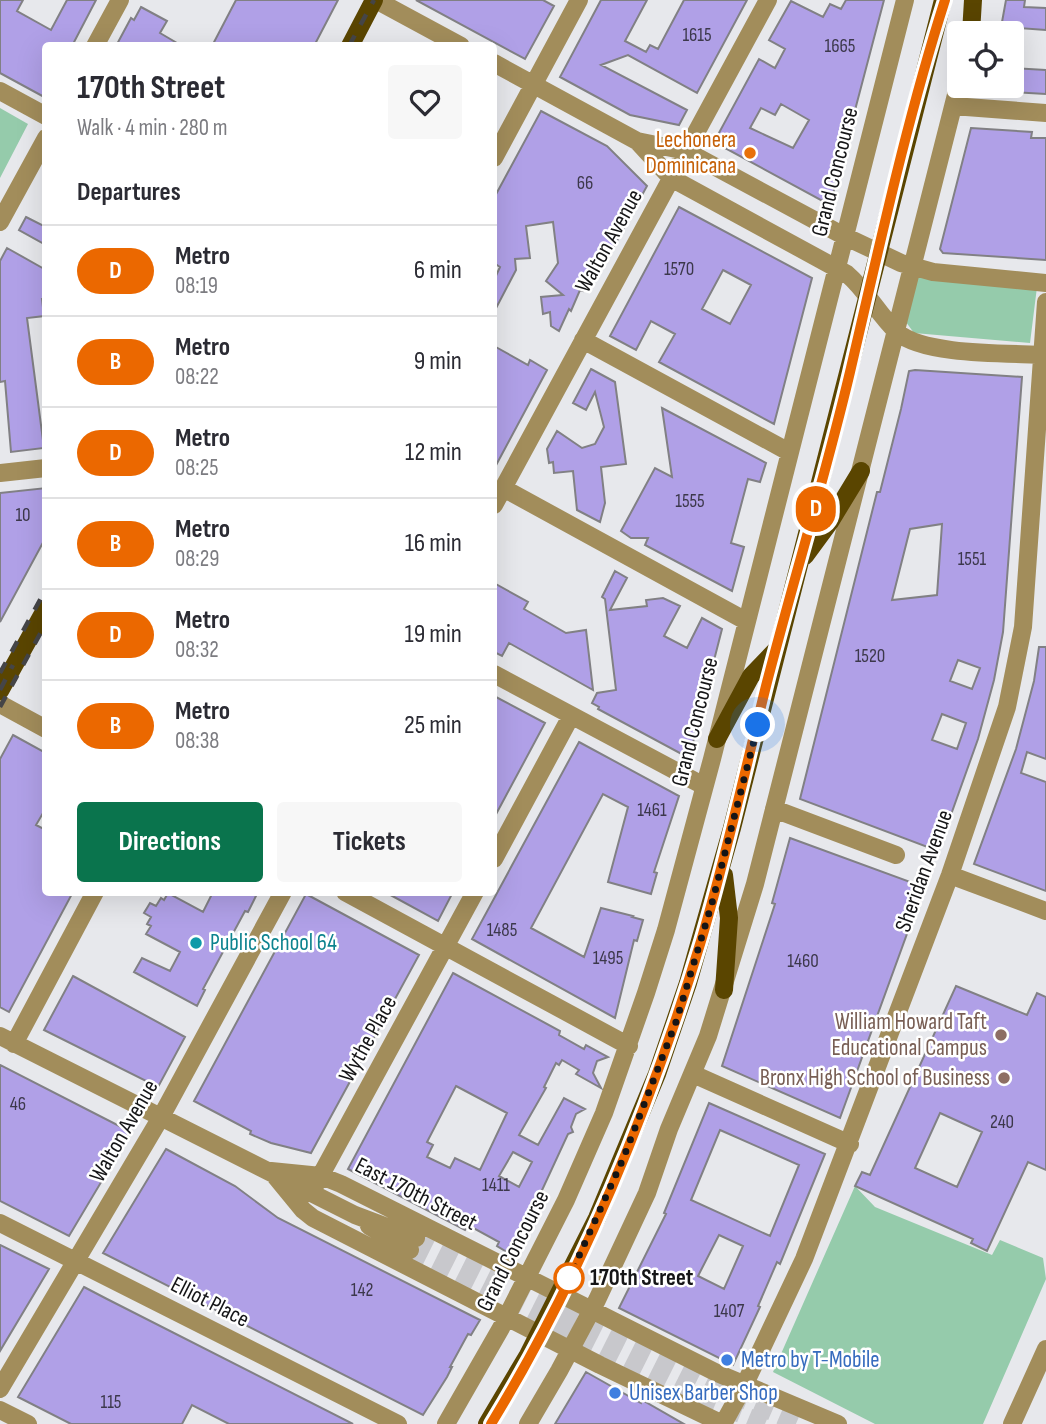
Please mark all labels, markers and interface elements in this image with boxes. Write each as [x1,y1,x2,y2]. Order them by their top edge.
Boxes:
map controls [947,21,1024,98]
button: locate [947,21,1024,98]
house number: 1615 [682,24,712,47]
house number: 1665 [825,35,855,58]
button: heart [388,65,462,139]
text: 170th Street [77,68,225,108]
street label: Grand Concourse [805,105,865,239]
text: Walk · 4 min · 280 m [77,114,227,142]
place label: Lechonera Dominicana [646,126,736,180]
marker: Lechonera Dominicana [742,145,758,161]
house number: 66 [577,172,593,195]
text: Departures [77,177,181,208]
street label: Walton Avenue [569,185,649,297]
text: Metro [175,241,230,272]
text: 6 min [414,255,462,286]
text: D [109,256,122,285]
house number: 1570 [664,258,694,281]
text: 08:19 [175,272,218,300]
text: Metro [175,332,230,363]
text: 9 min [414,346,462,377]
text: B [110,347,121,376]
text: 08:22 [175,363,219,391]
text: Metro [175,423,230,454]
text: 12 min [405,437,462,468]
text: D [109,438,122,467]
text: 08:25 [175,454,218,482]
line badge: D [793,486,839,532]
house number: 1555 [675,490,705,513]
text: D [810,494,822,523]
house number: 10 [15,504,31,527]
text: Metro [175,514,230,545]
text: 16 min [405,528,462,559]
text: B [110,529,121,558]
text: 08:29 [175,545,219,573]
house number: 1551 [958,548,987,571]
text: Metro [175,605,230,636]
text: 19 min [405,619,462,650]
text: D [109,620,122,649]
text: 08:32 [175,636,219,664]
house number: 1520 [855,645,885,668]
street label: Grand Concourse [665,655,725,789]
text: Metro [175,696,230,727]
your location [740,707,775,742]
text: 25 min [404,710,462,741]
text: B [110,711,121,740]
text: 08:38 [175,727,219,755]
house number: 1461 [637,799,667,822]
button: Directions [77,802,263,882]
button: Tickets [277,802,462,882]
street label: Sheridan Avenue [889,806,959,936]
house number: 1485 [487,919,517,942]
place label: Public School 64 [210,929,337,957]
marker: Public School 64 [188,935,204,951]
house number: 1495 [593,947,623,970]
house number: 1460 [787,950,819,973]
street label: Wythe Place [333,991,403,1087]
place label: William Howard Taft Educational Campus [831,1008,987,1062]
marker: William Howard Taft Educational Campus [993,1027,1009,1043]
place label: Bronx High School of Business [760,1064,990,1092]
marker: Bronx High School of Business [996,1070,1012,1086]
street label: Walton Avenue [83,1075,165,1187]
house number: 46 [10,1093,26,1116]
house number: 240 [990,1111,1014,1134]
street label: East 170th Street [350,1151,482,1237]
house number: 1411 [482,1174,510,1197]
street label: Grand Concourse [471,1186,555,1316]
marker: 170th Street [554,1263,584,1293]
place label: 170th Street [590,1264,694,1292]
street label: Elliot Place [166,1270,254,1334]
house number: 142 [351,1279,373,1302]
house number: 1407 [714,1300,745,1323]
place label: Metro by T-Mobile [741,1346,879,1374]
marker: Metro by T-Mobile [719,1352,735,1368]
place label: Unisex Barber Shop [629,1379,778,1407]
marker: Unisex Barber Shop [607,1385,623,1401]
house number: 115 [101,1391,121,1414]

